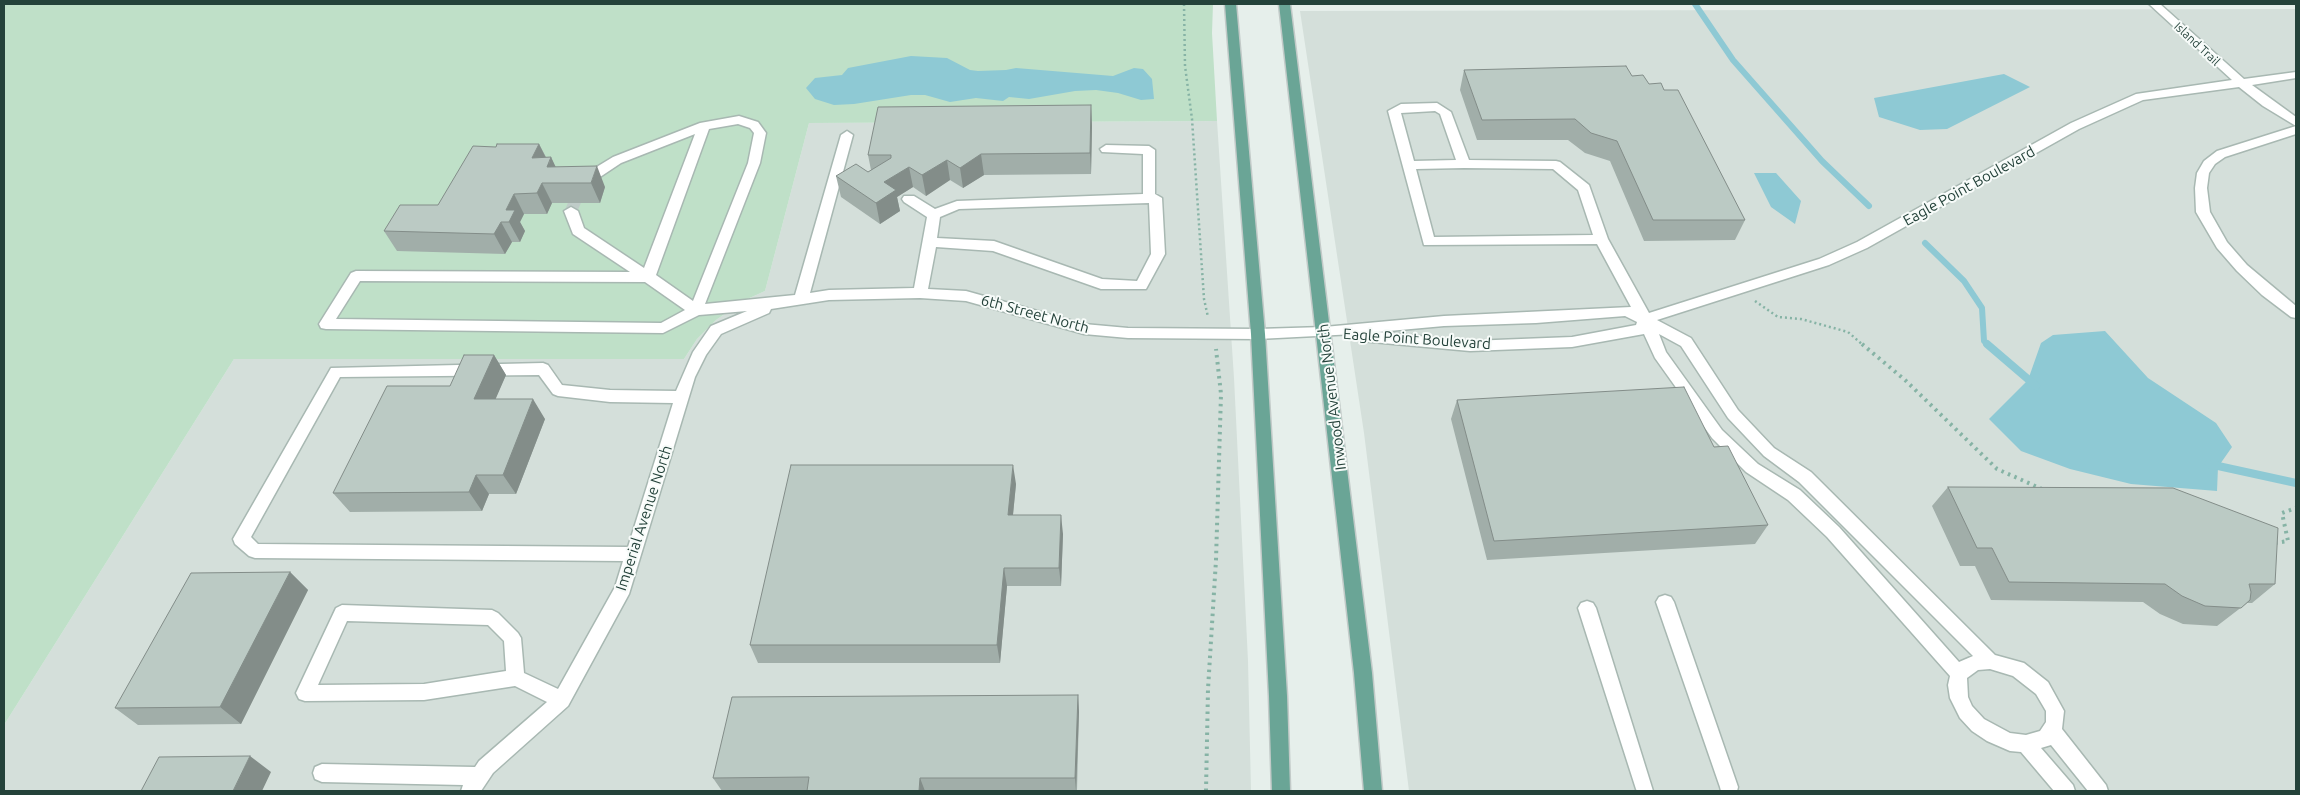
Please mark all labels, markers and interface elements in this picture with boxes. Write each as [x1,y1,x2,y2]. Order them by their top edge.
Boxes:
street label: Island Trail [2171,19,2223,69]
street label: Eagle Point Boulevard [1900,142,2038,230]
street label: 6th Street North [979,291,1091,337]
street label: Inwood Avenue North [1314,323,1350,471]
street label: Eagle Point Boulevard [1343,325,1491,353]
street label: Imperial Avenue North [612,443,676,593]

